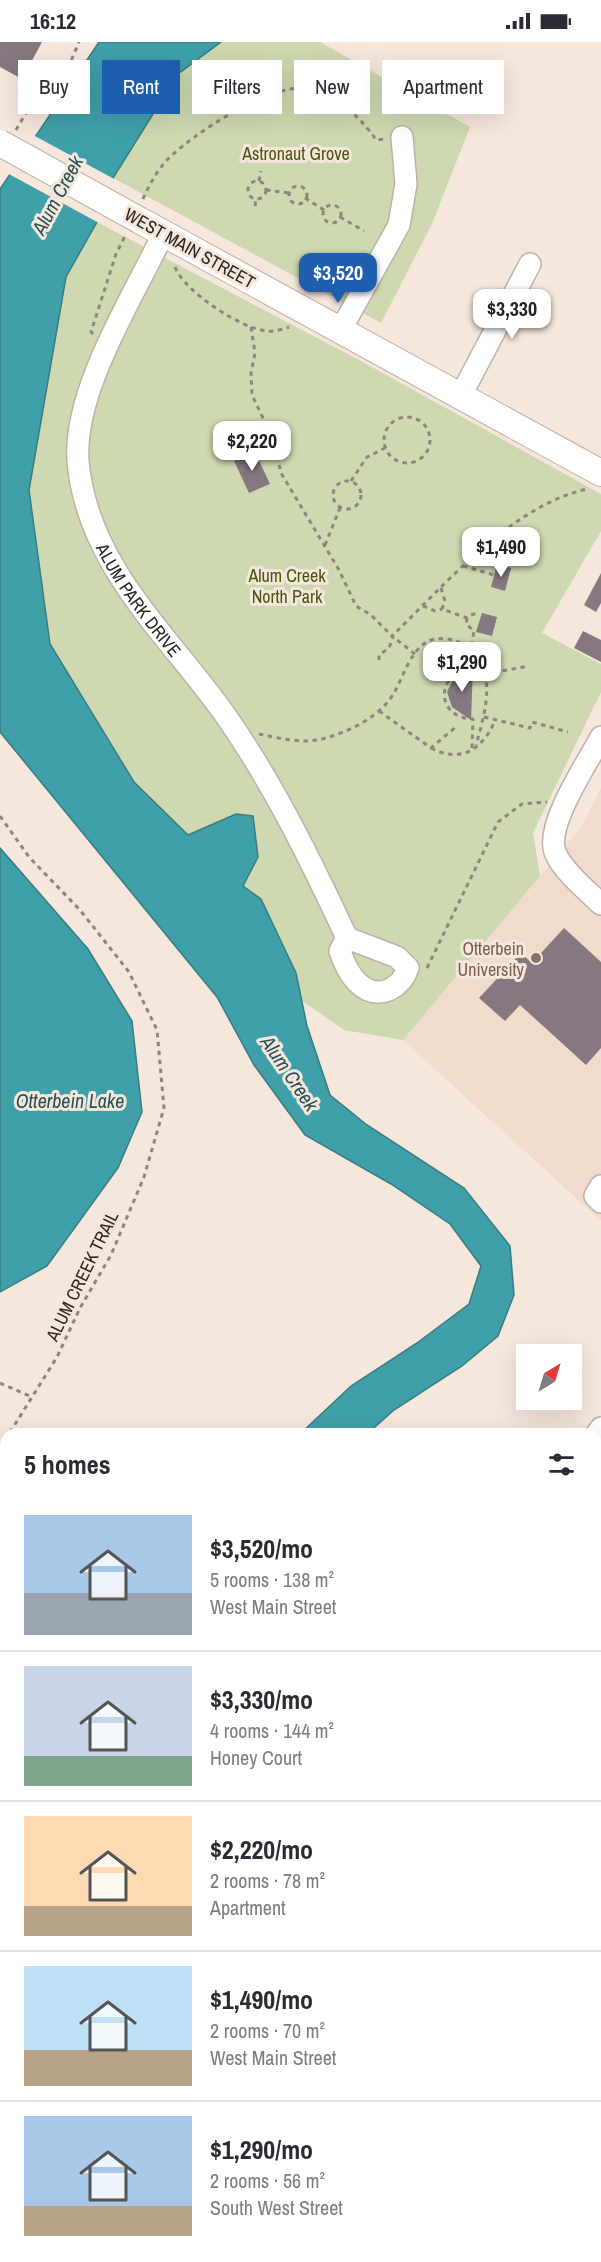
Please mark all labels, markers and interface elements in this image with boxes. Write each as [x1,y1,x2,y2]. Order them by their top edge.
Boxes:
text: 16:12 [30,6,76,36]
chip: Buy [18,60,90,114]
chip: Rent [102,60,180,114]
chip: Filters [192,60,282,114]
chip: New [294,60,370,114]
chip: Apartment [382,60,504,114]
park label: Astronaut Grove [241,141,350,166]
water label: Alum Creek [25,150,89,240]
street label: WEST MAIN STREET [120,202,260,294]
pin: $3,520 [289,253,387,304]
text: $3,520 [313,259,363,286]
pin: $3,330 [463,289,561,340]
text: $3,330 [487,295,537,322]
pin: $2,220 [203,421,301,472]
text: $2,220 [227,427,277,454]
pin: $1,490 [452,527,550,578]
text: $1,490 [476,533,526,560]
street label: ALUM PARK DRIVE [90,538,187,662]
park label: Alum Creek North Park [247,563,326,609]
pin: $1,290 [413,642,511,693]
text: $1,290 [437,648,487,675]
place label: Otterbein University [458,936,525,982]
marker: Otterbein University [529,951,543,965]
water label: Alum Creek [254,1029,326,1117]
water label: Otterbein Lake [16,1087,124,1114]
street label: ALUM CREEK TRAIL [39,1207,124,1346]
north arrow [516,1344,582,1410]
map controls [516,1344,582,1410]
text: 5 homes [24,1447,111,1482]
icon: filters [545,1448,578,1481]
text: $3,520/mo [210,1531,313,1566]
icon: home [72,1539,144,1611]
text: 5 rooms · 138 m² [210,1566,334,1593]
text: West Main Street [210,1593,336,1620]
text: $3,330/mo [210,1682,313,1717]
icon: home [72,1690,144,1762]
text: 4 rooms · 144 m² [210,1717,334,1744]
text: Honey Court [210,1744,302,1771]
text: $2,220/mo [210,1832,313,1867]
icon: home [72,1840,144,1912]
text: 2 rooms · 78 m² [210,1867,325,1894]
text: Apartment [210,1894,286,1921]
text: $1,490/mo [210,1982,313,2017]
icon: home [72,1990,144,2062]
text: 2 rooms · 70 m² [210,2017,325,2044]
text: West Main Street [210,2044,336,2071]
text: $1,290/mo [210,2132,313,2167]
icon: home [72,2140,144,2212]
text: 2 rooms · 56 m² [210,2167,325,2194]
text: South West Street [210,2194,343,2221]

